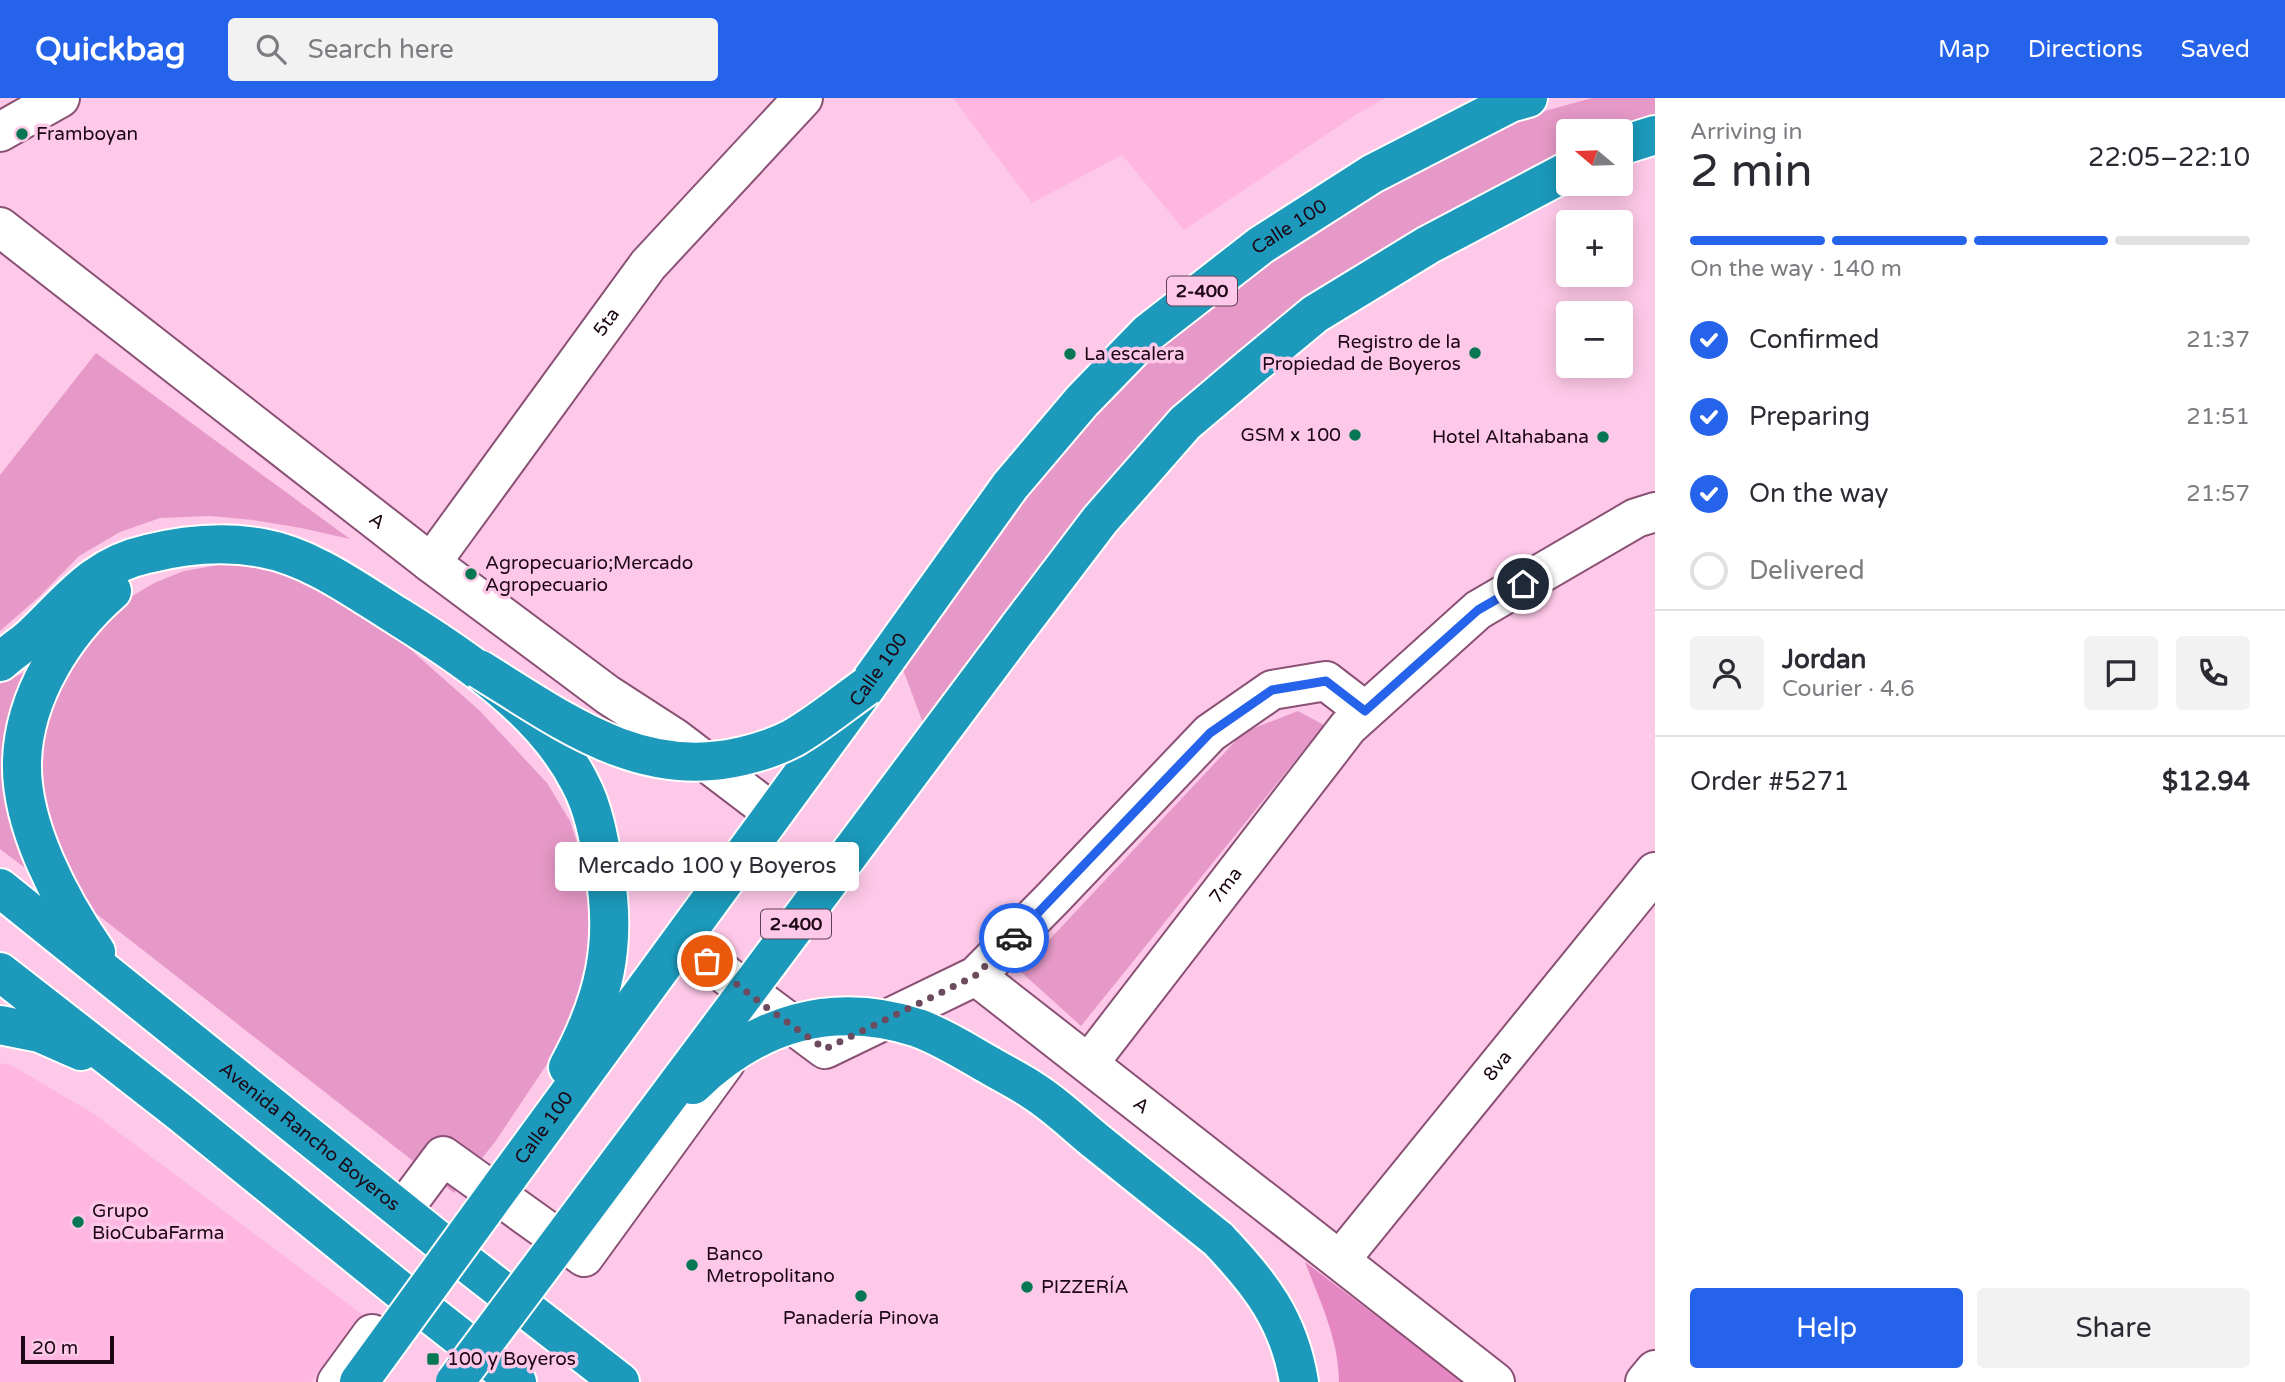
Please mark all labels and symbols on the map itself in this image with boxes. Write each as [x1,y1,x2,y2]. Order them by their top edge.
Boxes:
north arrow [1556,119,1633,196]
place label: Framboyan [36,123,138,145]
marker: Framboyan [14,126,30,142]
street label: Calle 100 [1247,195,1331,259]
road number: 2-400 [1167,276,1237,306]
street label: 5ta [589,304,624,341]
place label: Registro de la Propiedad de Boyeros [1262,331,1461,375]
place label: La escalera [1084,343,1185,365]
marker: Registro de la Propiedad de Boyeros [1467,345,1483,361]
marker: La escalera [1062,346,1078,362]
place label: GSM x 100 [1241,424,1341,446]
place label: Hotel Altahabana [1432,426,1589,448]
marker: GSM x 100 [1347,427,1363,443]
marker: Hotel Altahabana [1595,429,1611,445]
street label: A [365,508,389,534]
place label: Agropecuario;Mercado Agropecuario [485,552,693,596]
pin [1493,554,1553,614]
marker: Agropecuario;Mercado Agropecuario [463,566,479,582]
street label: Calle 100 [845,629,912,711]
callout: Mercado 100 y Boyeros [555,842,859,891]
street label: 7ma [1205,863,1247,908]
courier [979,903,1049,973]
road number: 2-400 [761,910,831,938]
pin [677,931,737,991]
street label: 8va [1479,1046,1516,1085]
street label: Avenida Rancho Boyeros [215,1058,404,1216]
street label: Calle 100 [510,1087,578,1169]
street label: A [1129,1092,1154,1118]
place label: Grupo BioCubaFarma [92,1200,224,1244]
marker: Grupo BioCubaFarma [70,1214,86,1230]
place label: Banco Metropolitano [706,1243,835,1287]
marker: Banco Metropolitano [684,1257,700,1273]
place label: PIZZERÍA [1041,1275,1129,1298]
marker: PIZZERÍA [1019,1279,1035,1295]
marker: Panadería Pinova [853,1288,869,1304]
place label: Panadería Pinova [783,1307,939,1329]
scale bar [21,1333,114,1365]
place label: 100 y Boyeros [447,1348,576,1370]
marker: 100 y Boyeros [425,1351,441,1367]

